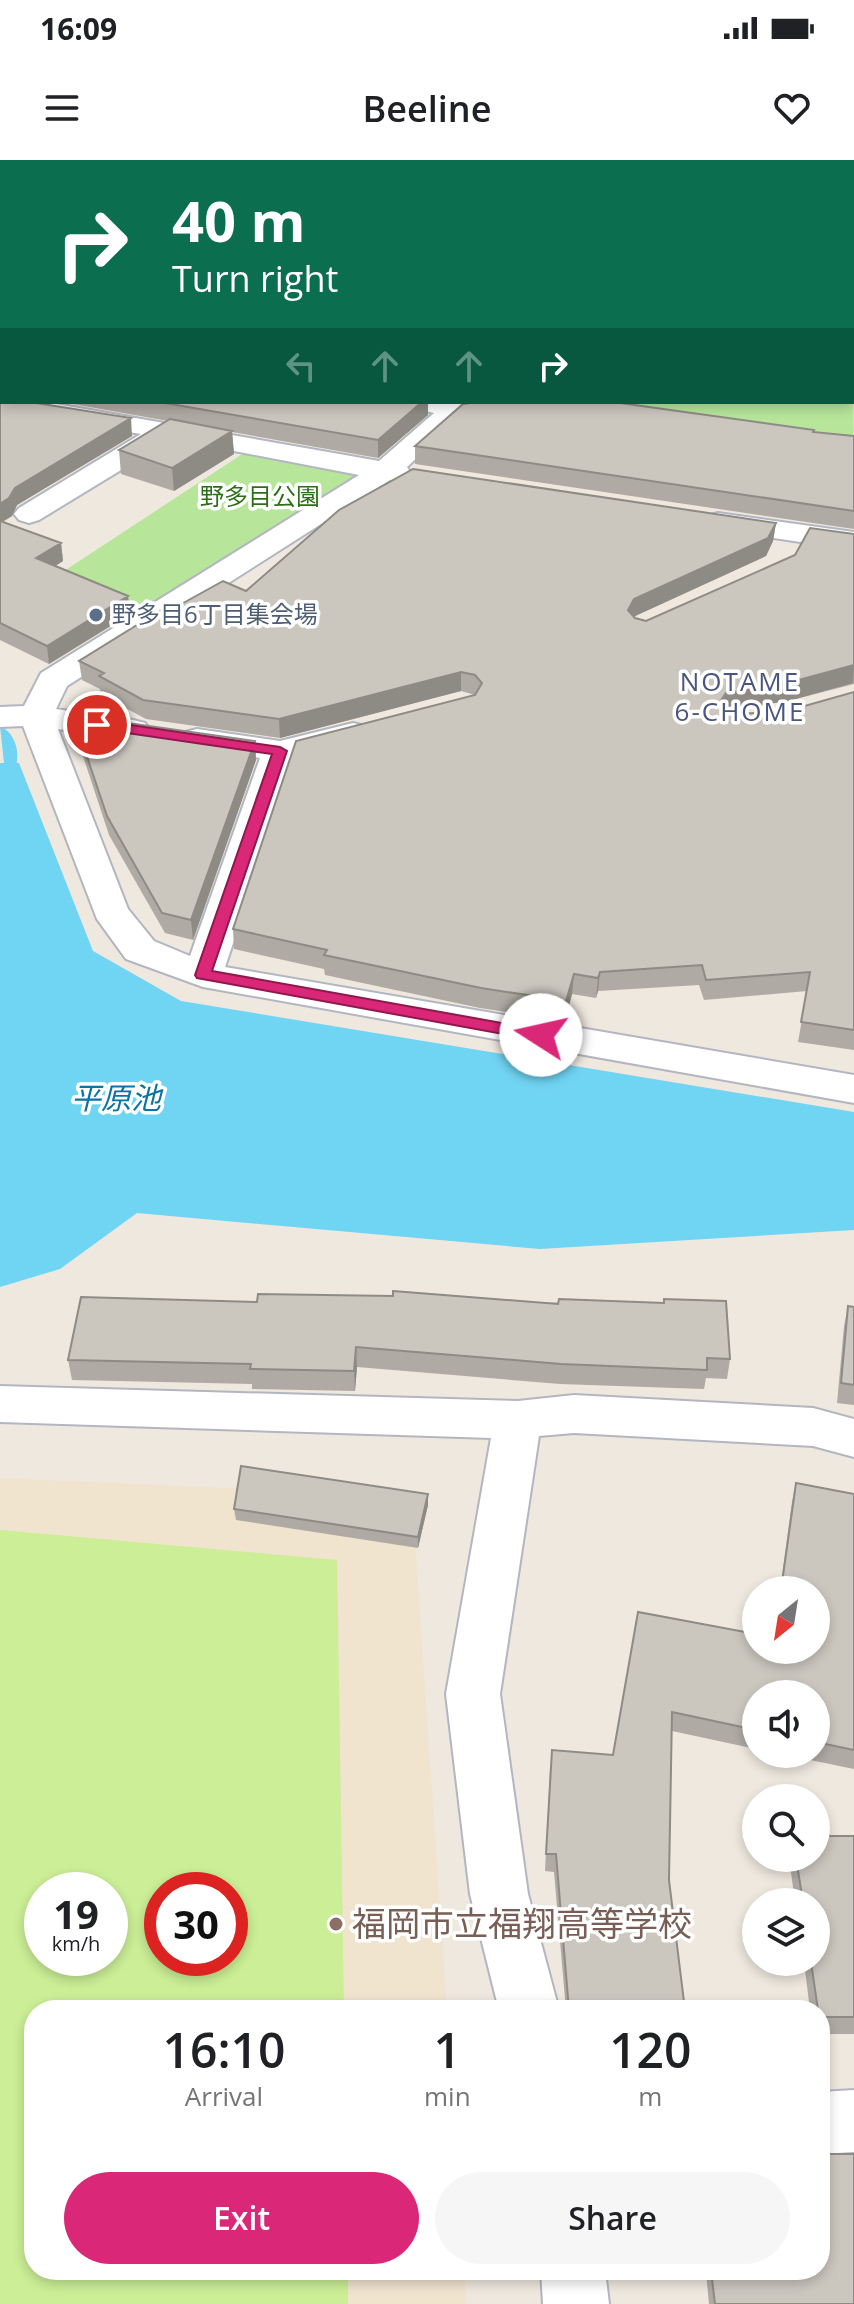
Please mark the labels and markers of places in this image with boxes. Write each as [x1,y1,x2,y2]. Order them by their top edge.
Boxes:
place label: 野多目6丁目集会場 [112,597,318,630]
marker: 野多目6丁目集会場 [87,606,105,624]
pin [63,691,131,759]
place label: 福岡市立福翔高等学校 [352,1900,692,1946]
marker: 福岡市立福翔高等学校 [327,1915,345,1933]

